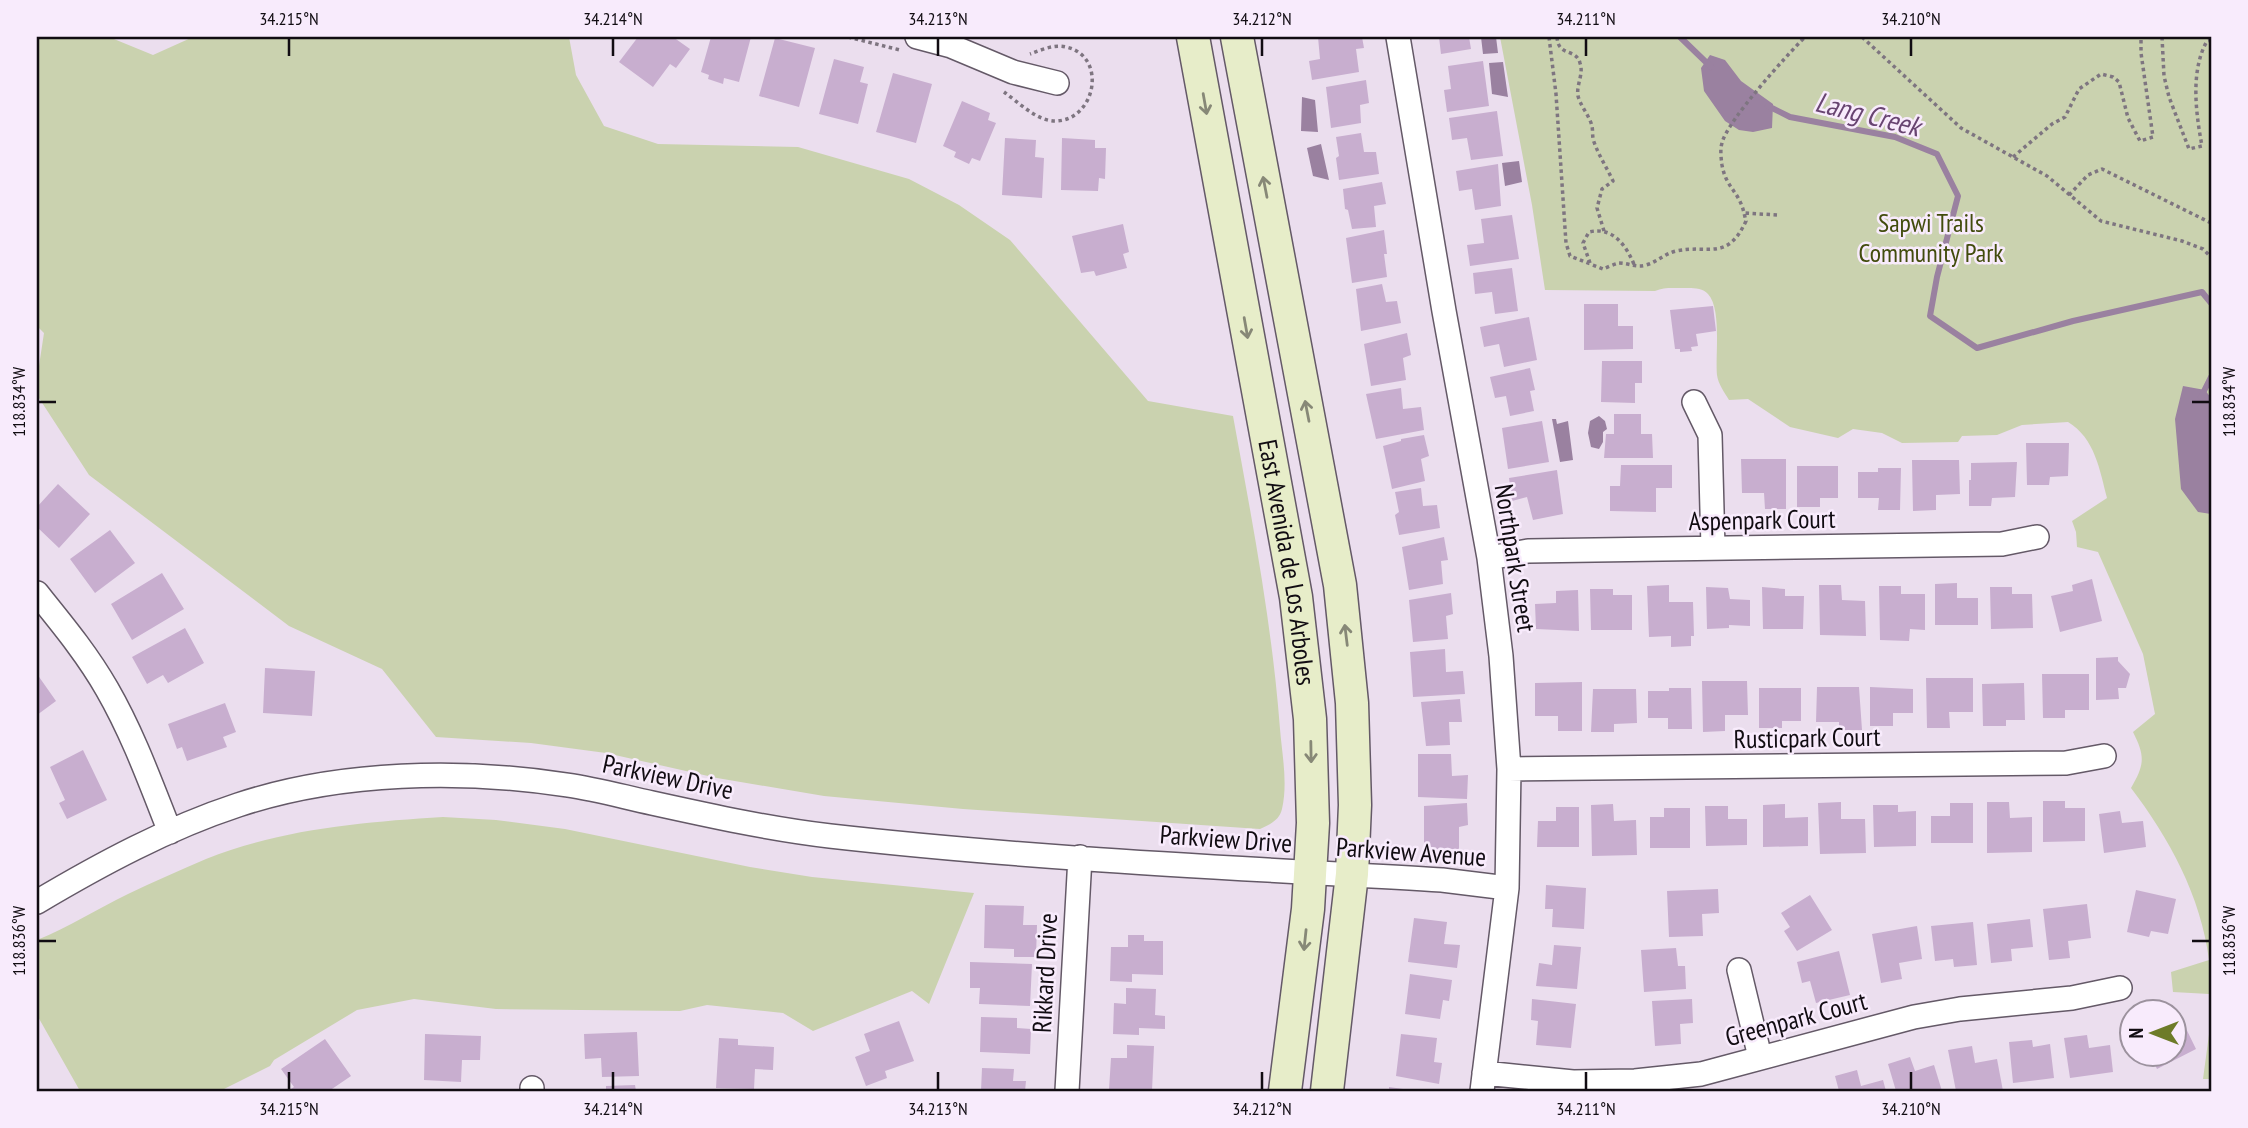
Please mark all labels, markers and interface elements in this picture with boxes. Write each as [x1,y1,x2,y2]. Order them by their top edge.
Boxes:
text: 34.215°N [259,7,319,30]
text: 34.214°N [583,7,643,30]
text: 34.213°N [908,7,968,30]
text: 34.212°N [1232,7,1292,30]
text: 34.211°N [1556,7,1616,30]
text: 34.210°N [1881,7,1941,30]
water label: Lang Creek [1812,83,1927,145]
one-way arrow [1199,92,1212,115]
one-way arrow [1258,176,1271,199]
park label: Sapwi Trails Community Park [1859,206,2003,269]
one-way arrow [1240,316,1253,339]
text: 118.834°W [7,367,30,437]
text: 118.834°W [2217,367,2240,437]
one-way arrow [1300,400,1313,423]
street label: East Avenida de Los Arboles [1251,437,1323,687]
street label: Northpark Street [1488,482,1543,634]
street label: Aspenpark Court [1688,502,1836,537]
one-way arrow [1339,624,1352,647]
street label: Rusticpark Court [1733,720,1881,755]
one-way arrow [1304,740,1318,763]
street label: Parkview Drive [600,747,736,806]
street label: Parkview Drive [1159,817,1293,860]
street label: Parkview Avenue [1335,830,1487,873]
text: 118.836°W [7,906,30,976]
text: 118.836°W [2217,906,2240,976]
street label: Rikkard Drive [1025,912,1064,1034]
one-way arrow [1298,929,1311,951]
street label: Greenpark Court [1722,984,1870,1053]
north arrow [2118,998,2188,1068]
text: N [2124,1028,2148,1038]
text: 34.215°N [259,1097,319,1120]
text: 34.214°N [583,1097,643,1120]
text: 34.213°N [908,1097,968,1120]
text: 34.212°N [1232,1097,1292,1120]
text: 34.211°N [1556,1097,1616,1120]
text: 34.210°N [1881,1097,1941,1120]

